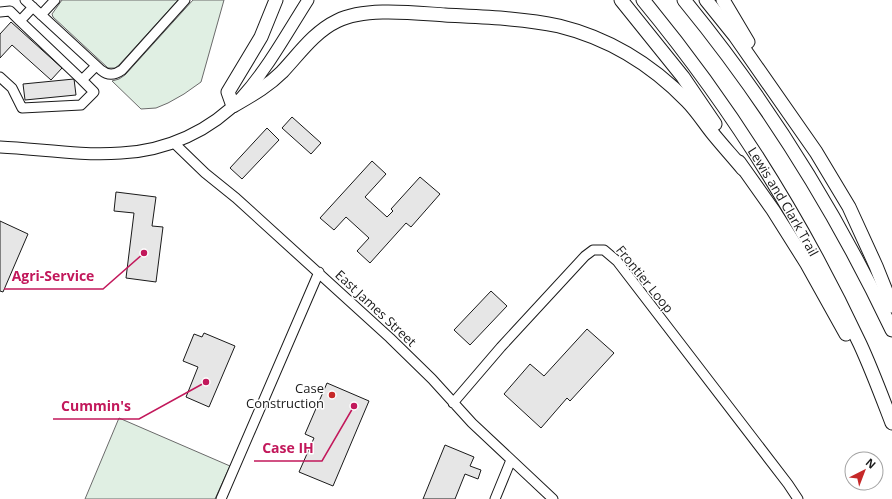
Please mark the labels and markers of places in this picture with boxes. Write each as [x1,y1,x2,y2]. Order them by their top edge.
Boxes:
callout: Agri-Service [4,263,103,289]
place label: Case Construction [246,379,324,412]
marker: Case Construction [327,390,337,400]
callout: Cummin's [53,393,139,419]
callout: Case IH [254,435,322,461]

